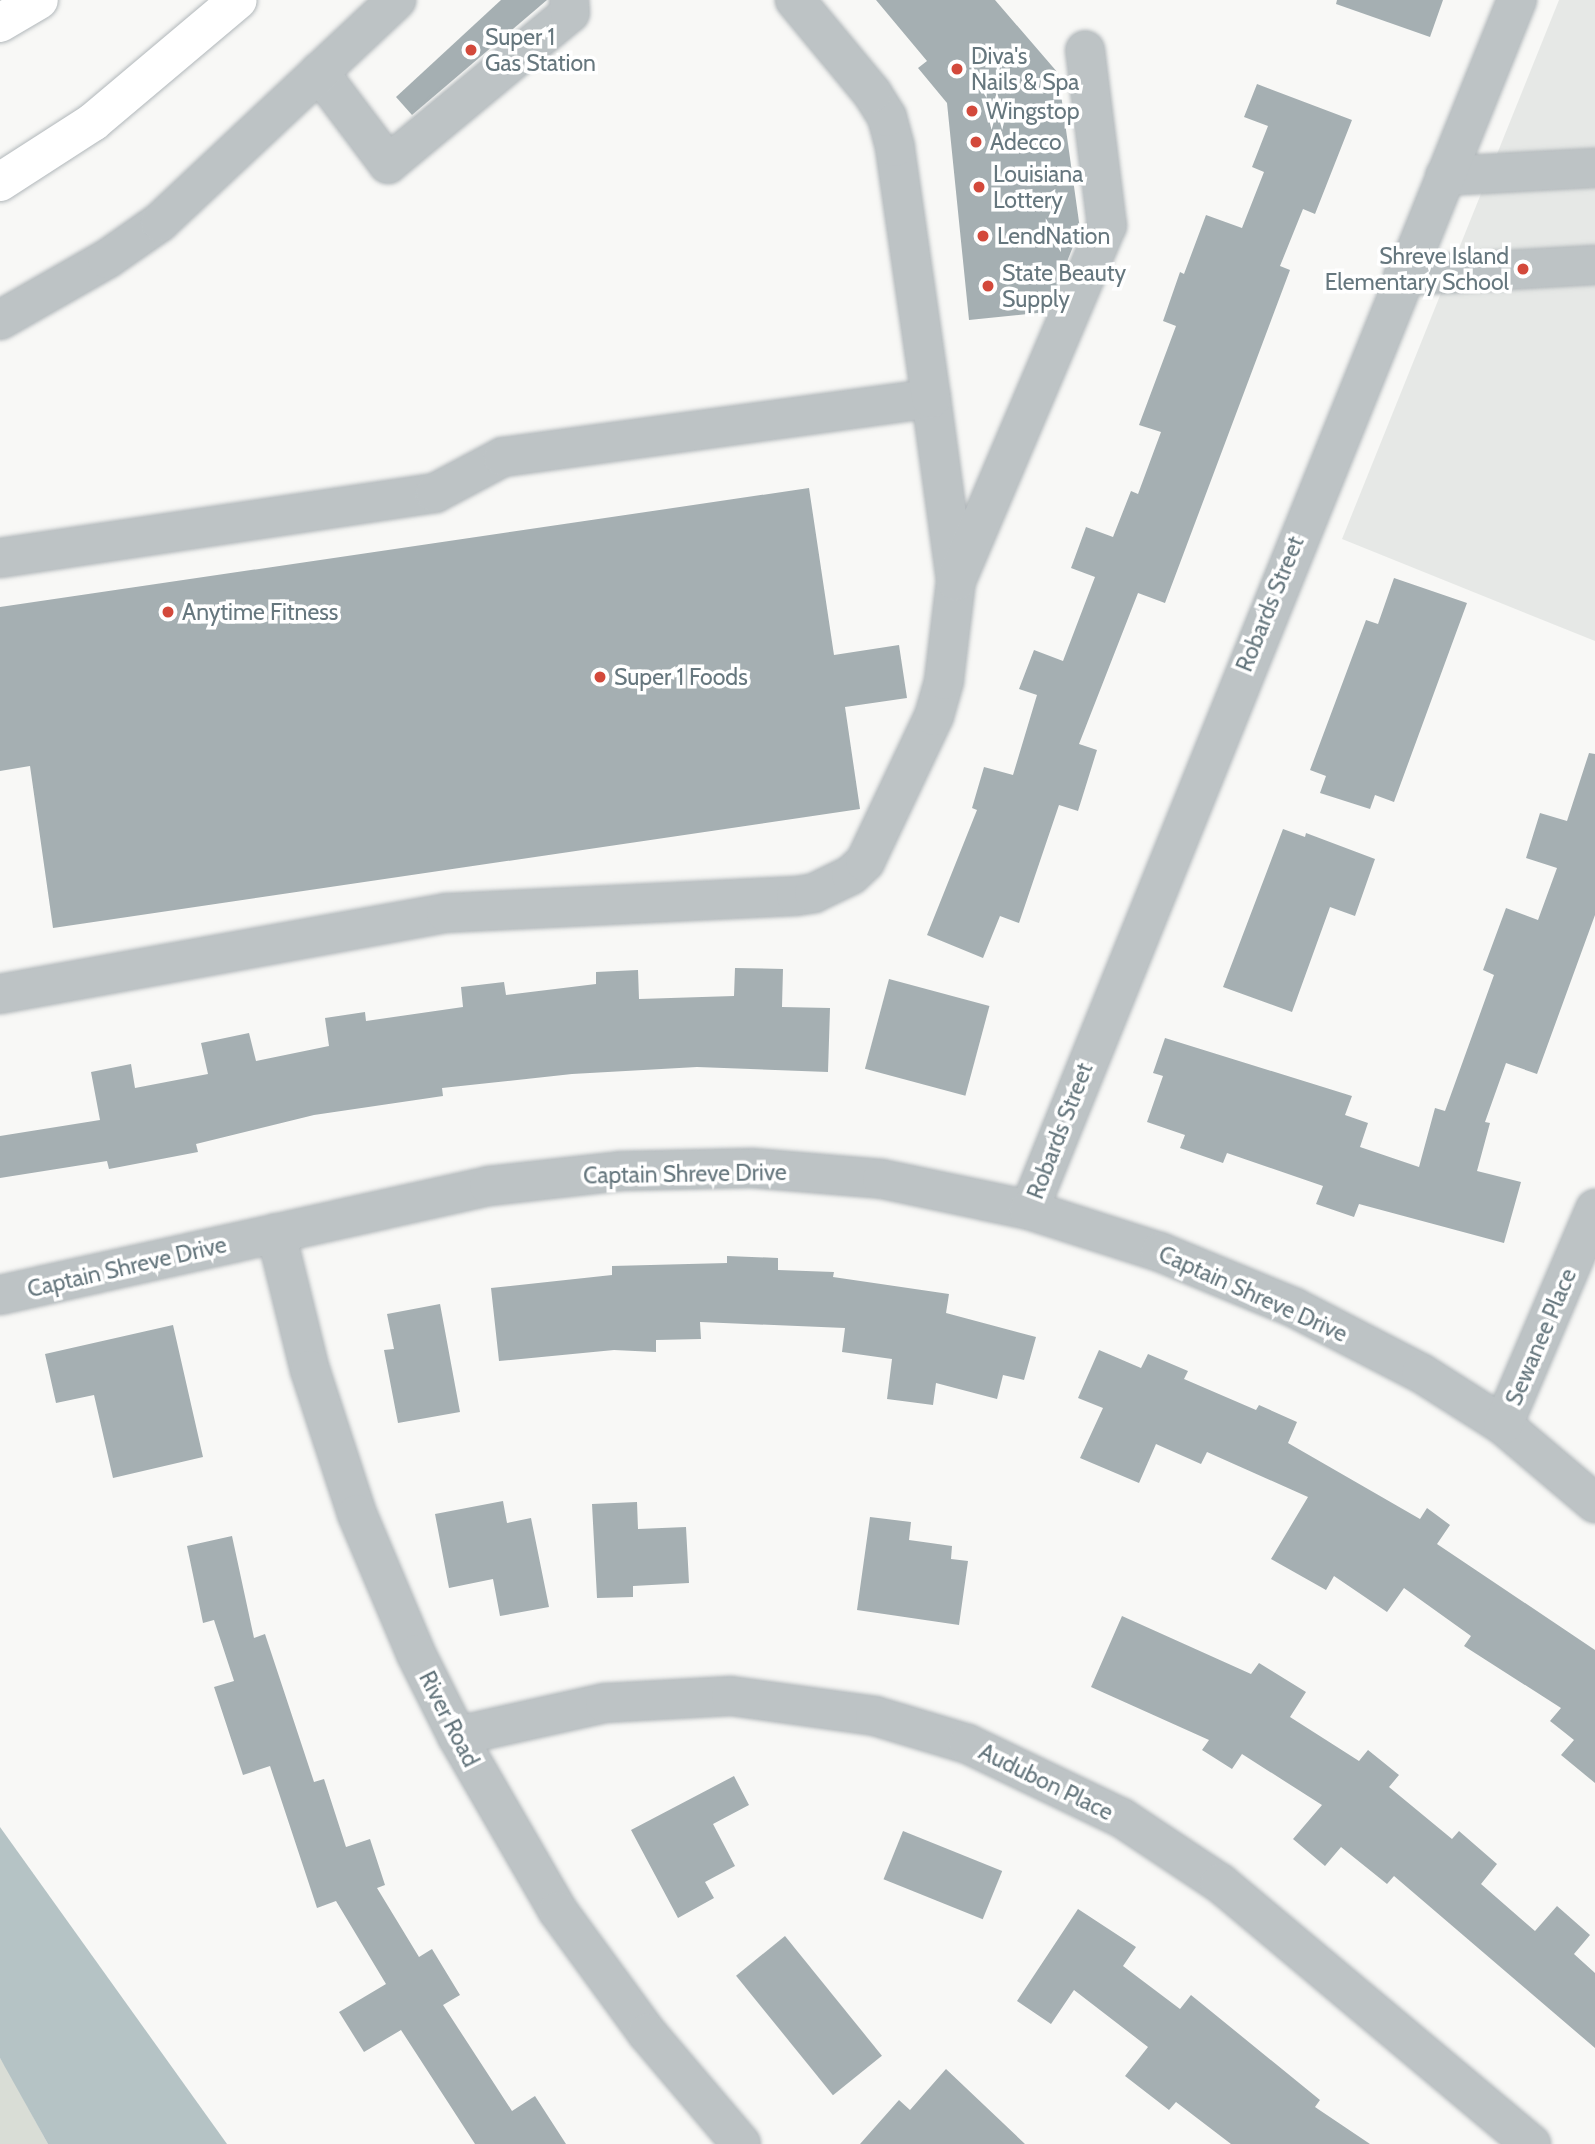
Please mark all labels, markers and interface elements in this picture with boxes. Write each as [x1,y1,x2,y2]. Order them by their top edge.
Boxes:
place label: Super 1 Gas Station [485,23,596,77]
marker: Super 1 Gas Station [463,42,479,58]
place label: Diva's Nails & Spa [971,42,1079,96]
marker: Diva's Nails & Spa [949,61,965,77]
place label: Wingstop [986,97,1079,125]
marker: Wingstop [964,103,980,119]
place label: Adecco [990,128,1062,156]
marker: Adecco [968,134,984,150]
place label: Louisiana Lottery [993,160,1083,214]
marker: Louisiana Lottery [971,179,987,195]
place label: LendNation [997,222,1110,250]
marker: LendNation [975,228,991,244]
place label: Shreve Island Elementary School [1325,242,1509,296]
place label: State Beauty Supply [1002,259,1126,313]
marker: Shreve Island Elementary School [1515,261,1531,277]
marker: State Beauty Supply [980,278,996,294]
street label: Robards Street [1230,532,1310,676]
place label: Anytime Fitness [182,598,338,626]
marker: Anytime Fitness [160,604,176,620]
place label: Super 1 Foods [614,663,748,691]
marker: Super 1 Foods [592,669,608,685]
street label: Robards Street [1021,1059,1099,1203]
street label: Captain Shreve Drive [583,1158,787,1190]
street label: Captain Shreve Drive [25,1231,229,1303]
street label: Captain Shreve Drive [1154,1240,1352,1348]
street label: Sewanee Place [1500,1264,1582,1410]
street label: River Road [413,1666,485,1772]
street label: Audubon Place [974,1738,1118,1826]

